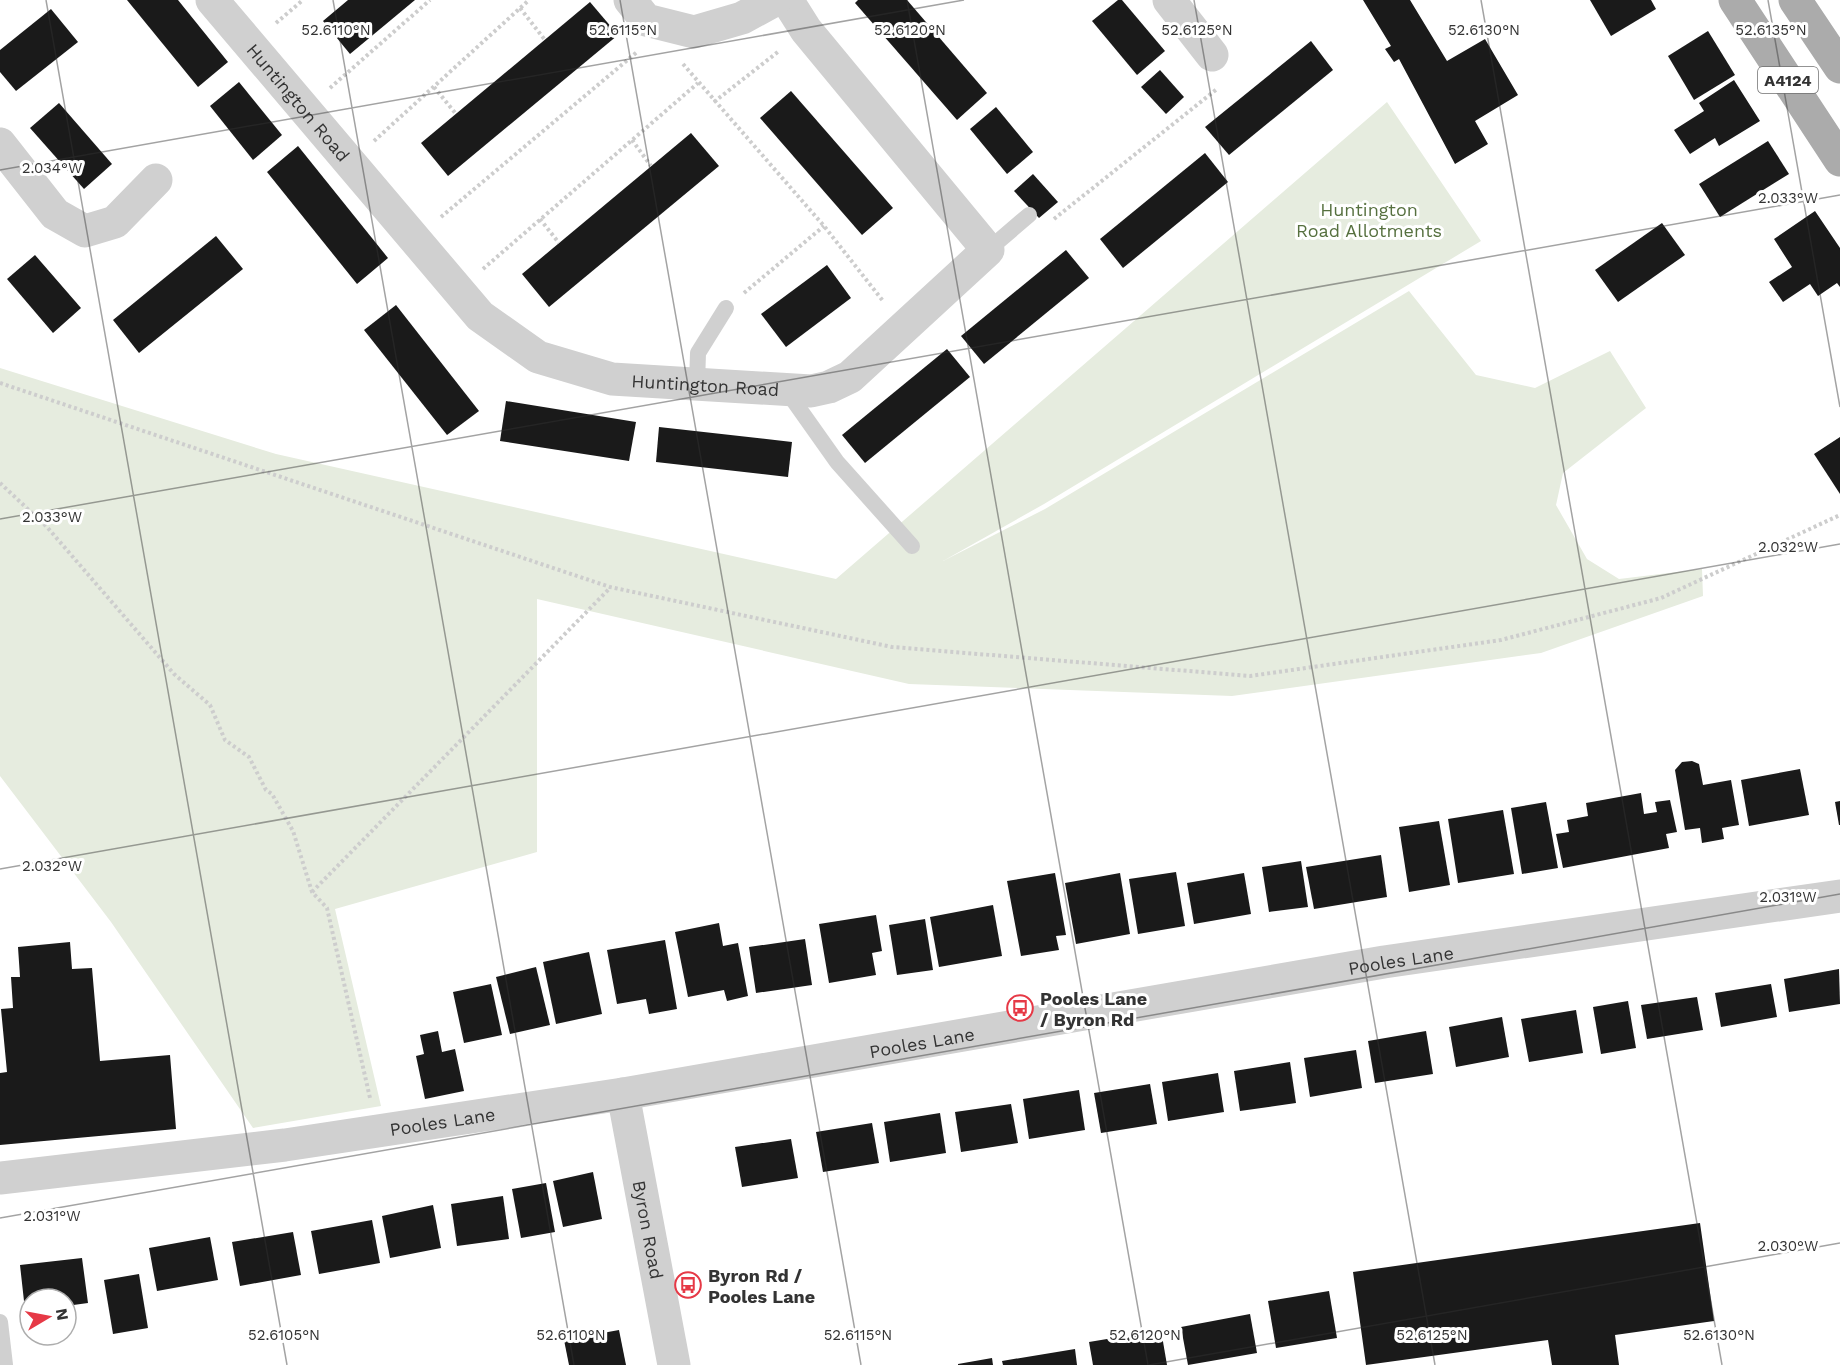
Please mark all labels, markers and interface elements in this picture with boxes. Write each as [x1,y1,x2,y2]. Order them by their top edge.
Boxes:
text: 52.6110°N [301,21,371,39]
text: 52.6115°N [589,21,657,39]
text: 52.6120°N [874,21,946,39]
text: 52.6125°N [1161,21,1233,39]
text: 52.6130°N [1448,21,1520,39]
text: 52.6135°N [1735,21,1807,39]
street label: Huntington Road [243,39,355,165]
road number: A4124 [1758,67,1818,93]
text: 2.034°W [22,159,82,177]
text: 2.033°W [1758,189,1818,207]
park label: Huntington Road Allotments [1296,199,1442,241]
street label: Huntington Road [631,370,780,400]
text: 2.033°W [22,508,82,526]
text: 2.032°W [1758,538,1818,556]
text: 2.032°W [22,857,82,875]
text: 2.031°W [1759,888,1817,906]
street label: Pooles Lane [1346,942,1455,979]
place label: Pooles Lane / Byron Rd [1040,988,1147,1030]
bus stop icon: Pooles Lane / Byron Rd [1005,993,1035,1023]
street label: Pooles Lane [868,1023,976,1062]
street label: Pooles Lane [388,1103,497,1140]
street label: Byron Road [629,1178,668,1281]
text: 2.031°W [23,1207,81,1225]
text: 2.030°W [1758,1237,1818,1255]
place label: Byron Rd / Pooles Lane [708,1265,815,1307]
bus stop icon: Byron Rd / Pooles Lane [673,1270,703,1300]
north arrow [18,1287,78,1347]
text: N [52,1307,73,1322]
text: 52.6105°N [248,1326,320,1344]
text: 52.6110°N [536,1326,606,1344]
text: 52.6115°N [824,1326,892,1344]
text: 52.6120°N [1109,1326,1181,1344]
text: 52.6125°N [1396,1326,1468,1344]
text: 52.6130°N [1683,1326,1755,1344]

